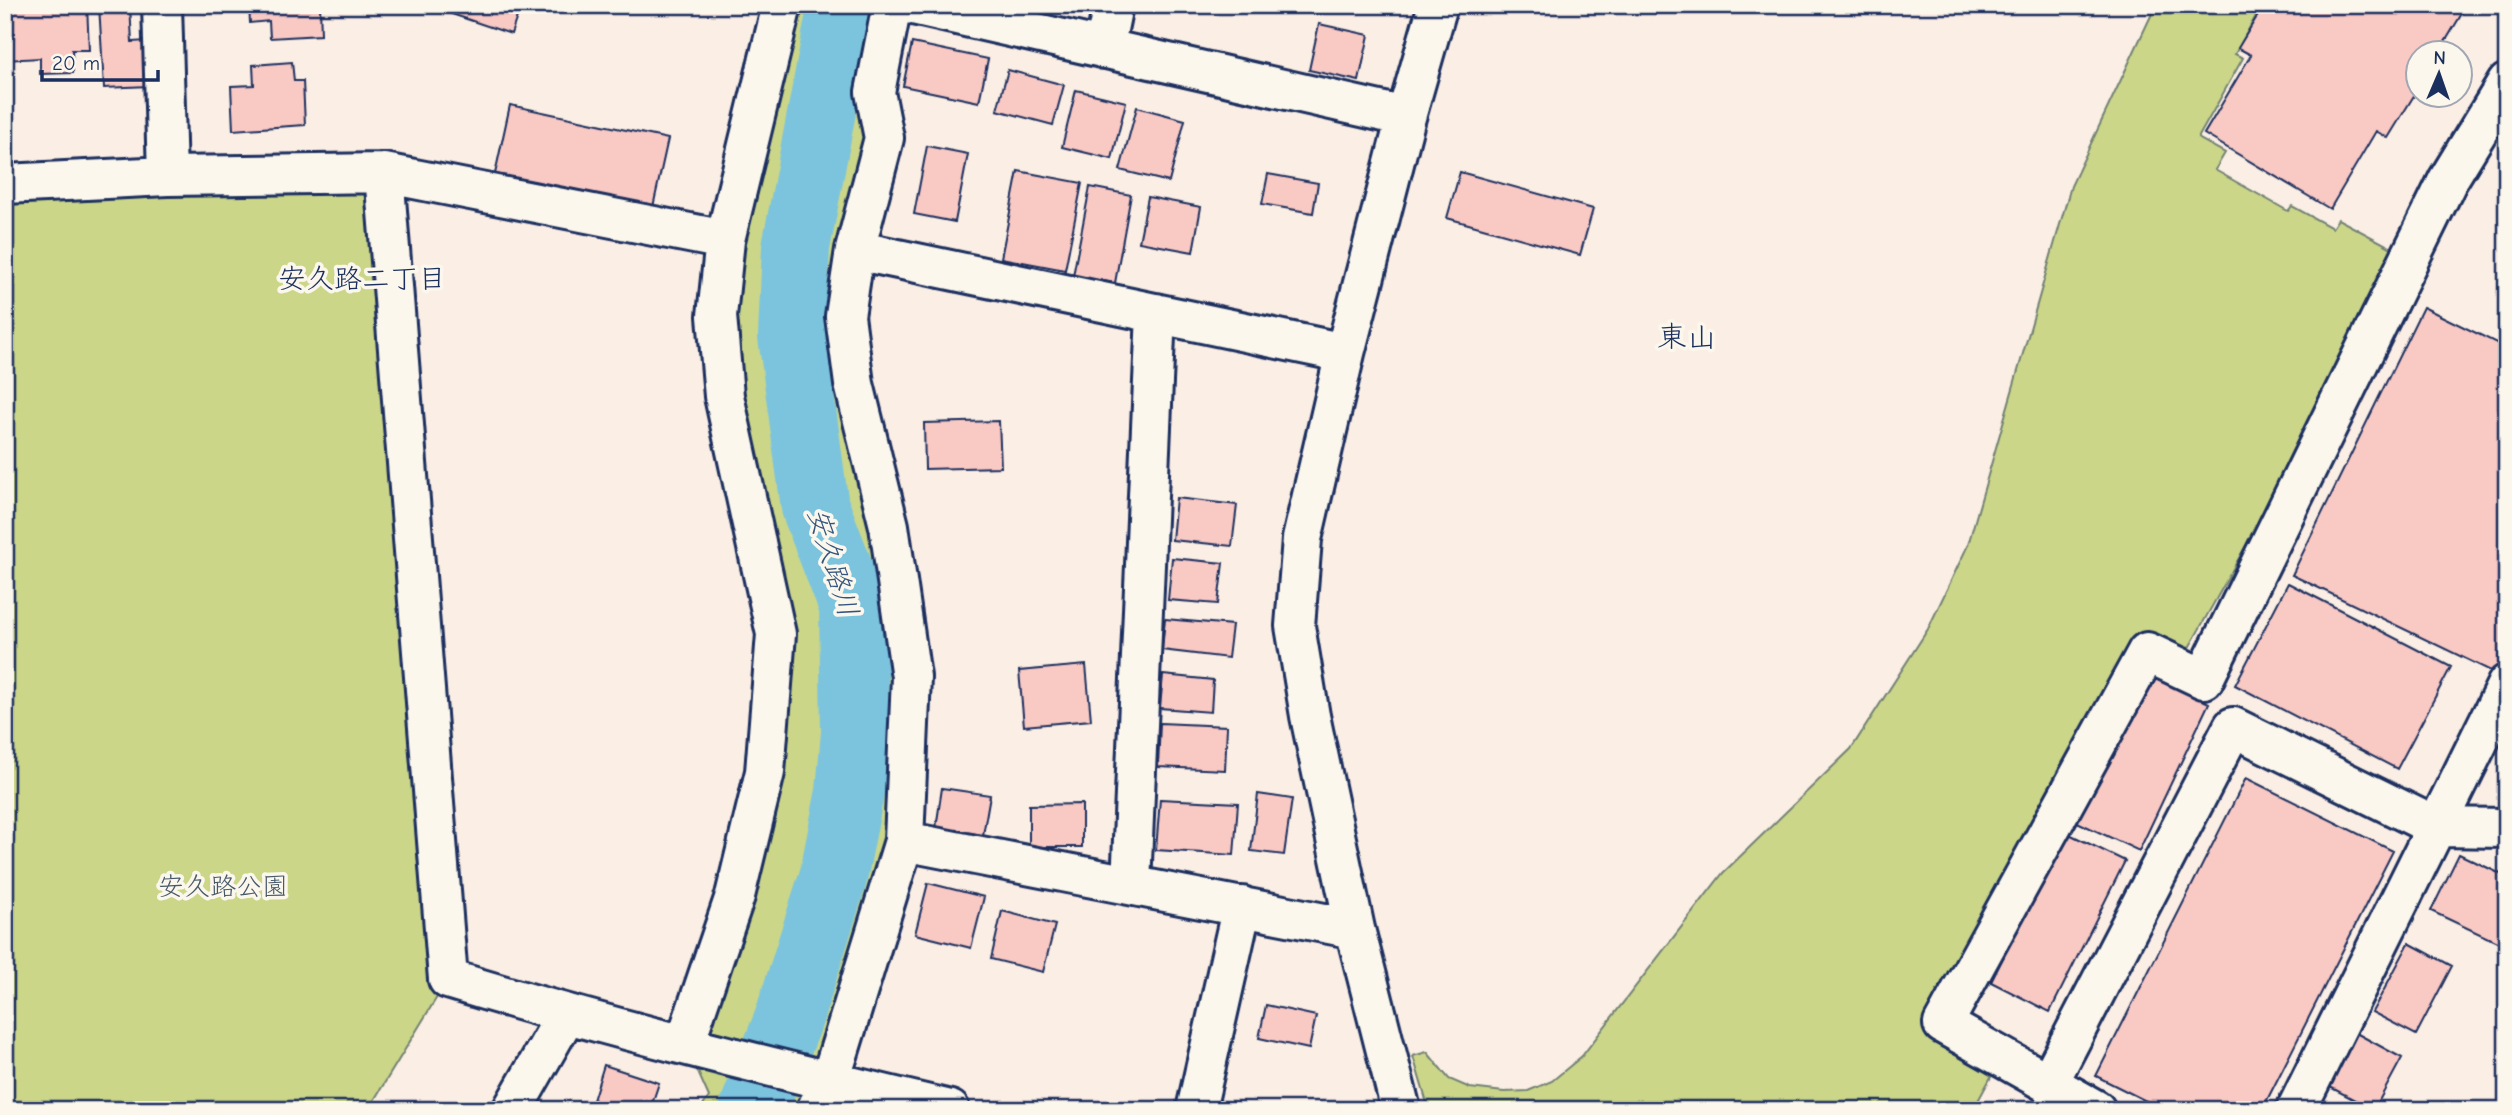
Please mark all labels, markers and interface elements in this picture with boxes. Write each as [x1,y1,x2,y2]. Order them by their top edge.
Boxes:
scale bar [42,38,158,82]
north arrow [2404,38,2474,108]
text: N [2433,47,2446,69]
text: 20 m [52,51,100,75]
district label: 安久路二丁目 [278,263,446,295]
district label: 東山 [1657,320,1717,355]
water label: 安久路川 [801,504,865,621]
park label: 安久路公園 [158,872,288,902]

